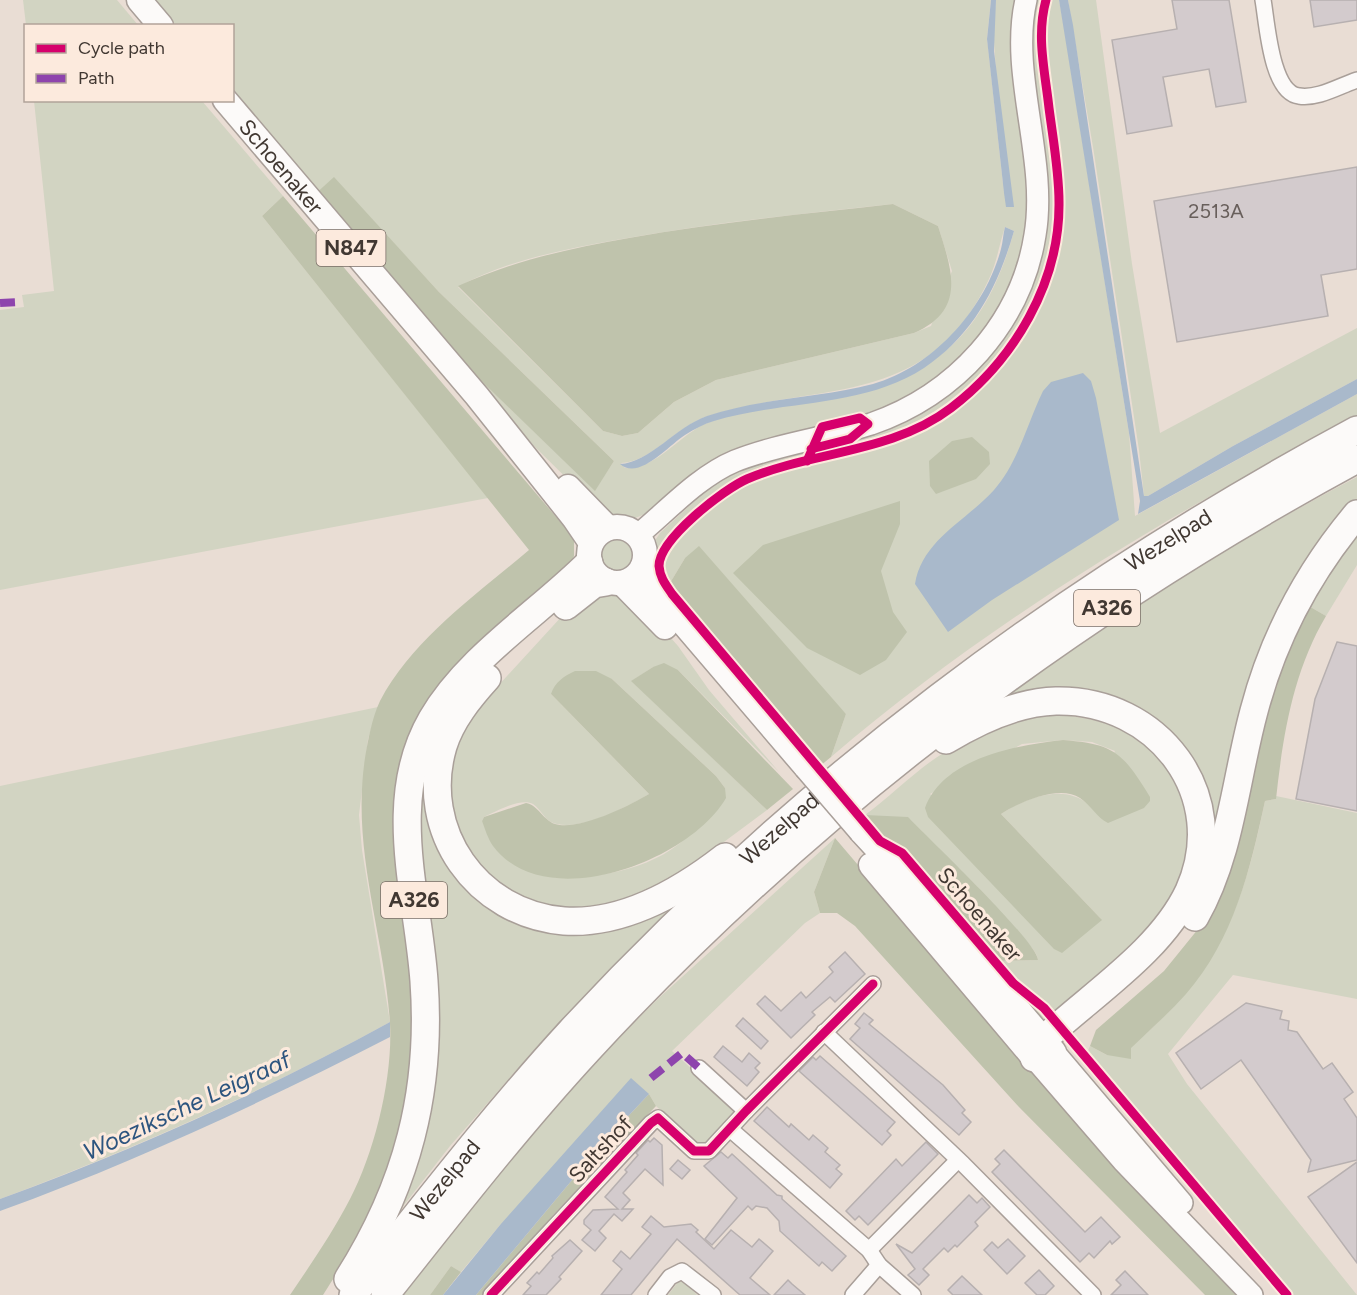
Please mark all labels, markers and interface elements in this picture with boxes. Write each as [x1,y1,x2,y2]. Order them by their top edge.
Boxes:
legend [24,24,234,102]
text: Cycle path [78,37,165,59]
text: Path [78,67,114,89]
street label: Schoenaker [233,114,329,220]
house number: 2513A [1188,199,1244,223]
road number: N847 [316,230,386,266]
street label: Wezelpad [1120,503,1217,577]
road number: A326 [1074,590,1140,626]
street label: Wezelpad [734,787,825,871]
street label: Schoenaker [931,862,1028,967]
road number: A326 [381,882,447,918]
water label: Woeziksche Leigraaf [79,1044,297,1166]
street label: Saltshof [563,1110,639,1188]
street label: Wezelpad [404,1134,486,1227]

